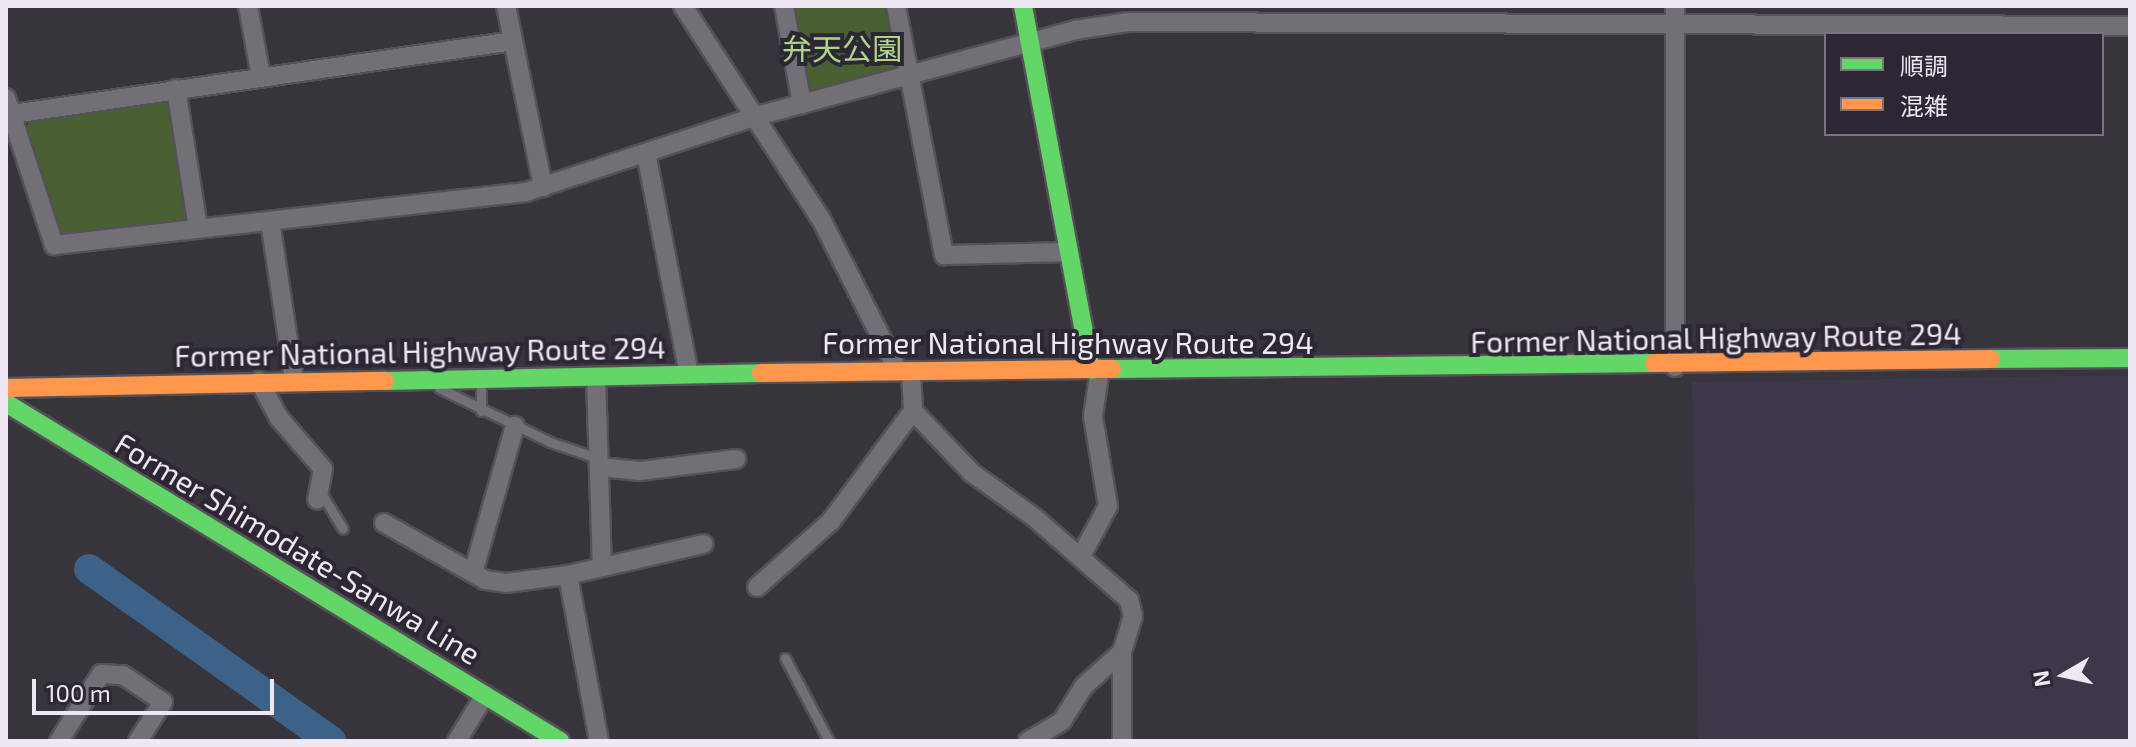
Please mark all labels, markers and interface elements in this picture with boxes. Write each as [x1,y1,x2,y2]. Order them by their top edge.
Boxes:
park label: 弁天公園 [782,30,902,66]
legend [1824,32,2104,136]
text: 順調 [1900,51,1948,80]
text: 混雑 [1900,91,1948,120]
street label: Former National Highway Route 294 [1469,315,1963,359]
street label: Former National Highway Route 294 [821,324,1315,360]
street label: Former National Highway Route 294 [173,329,667,373]
street label: Former Shimodate-Sanwa Line [109,424,487,672]
north arrow [2024,635,2104,715]
scale bar [36,663,278,713]
text: N [2026,669,2054,689]
text: 100 m [46,678,111,707]

